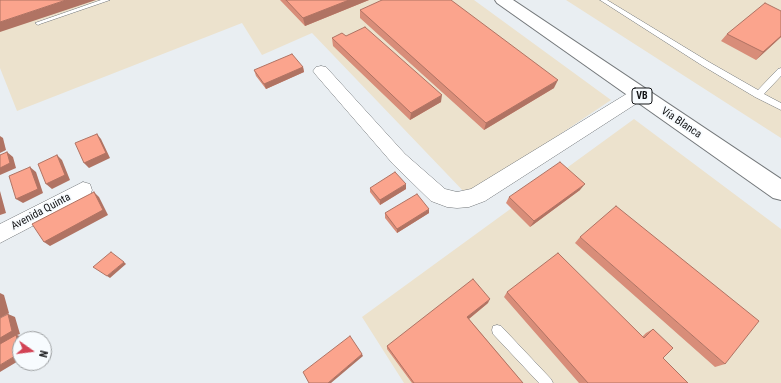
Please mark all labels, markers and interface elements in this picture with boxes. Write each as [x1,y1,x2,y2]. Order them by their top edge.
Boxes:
road number: VB [632,88,652,104]
street label: Vía Blanca [658,105,704,141]
street label: Avenida Quinta [9,191,73,233]
north arrow [12,331,52,371]
text: N [36,349,50,359]

